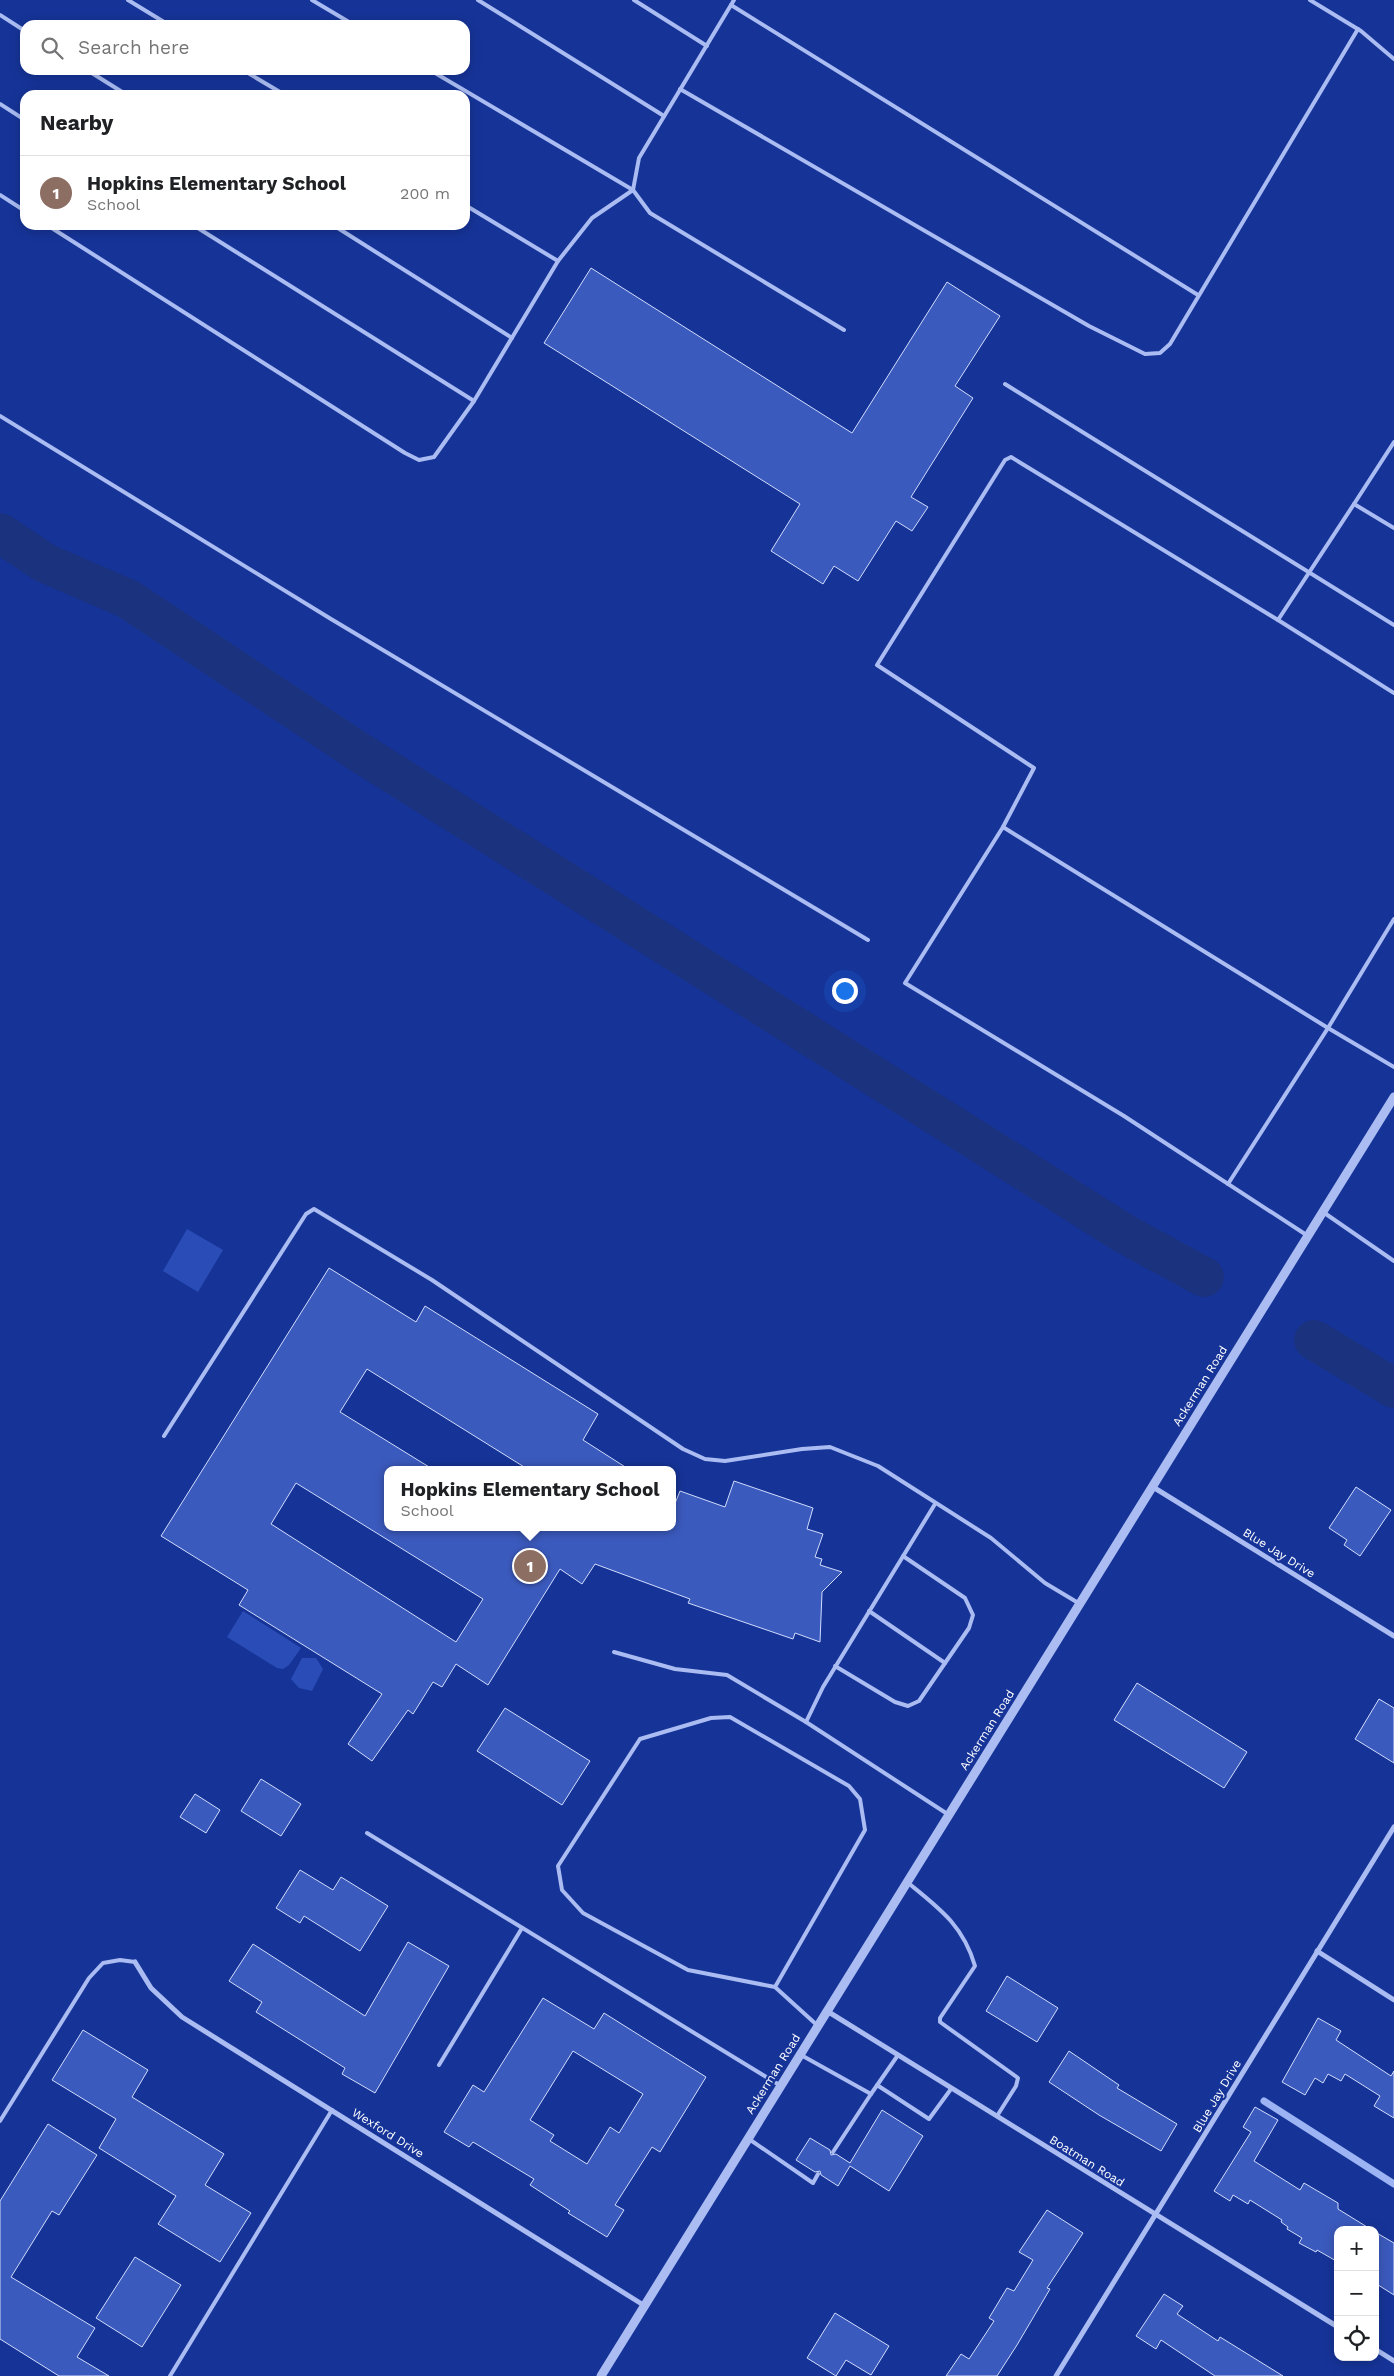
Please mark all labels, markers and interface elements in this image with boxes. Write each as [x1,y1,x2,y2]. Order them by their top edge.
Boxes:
search box [20,20,470,75]
icon: search [38,34,66,62]
text: Search here [78,36,189,59]
text: Nearby [40,110,113,135]
text: Hopkins Elementary School [87,172,346,195]
text: 1 [53,184,59,203]
text: 200 m [400,184,450,203]
text: School [87,195,140,214]
your location [832,978,858,1004]
street label: Ackerman Road [1170,1343,1230,1429]
popup [384,1466,676,1531]
text: Hopkins Elementary School [401,1478,659,1501]
text: School [401,1501,454,1520]
street label: Blue Jay Drive [1240,1525,1318,1581]
pin: 1 [514,1547,546,1585]
street label: Ackerman Road [957,1687,1017,1773]
street label: Ackerman Road [743,2031,803,2117]
street label: Blue Jay Drive [1190,2057,1244,2135]
street label: Wexford Drive [349,2105,427,2161]
street label: Boatman Road [1047,2132,1127,2190]
map controls [1334,2226,1379,2361]
button: + [1334,2226,1379,2271]
button: − [1334,2271,1379,2316]
button: locate [1334,2316,1379,2361]

